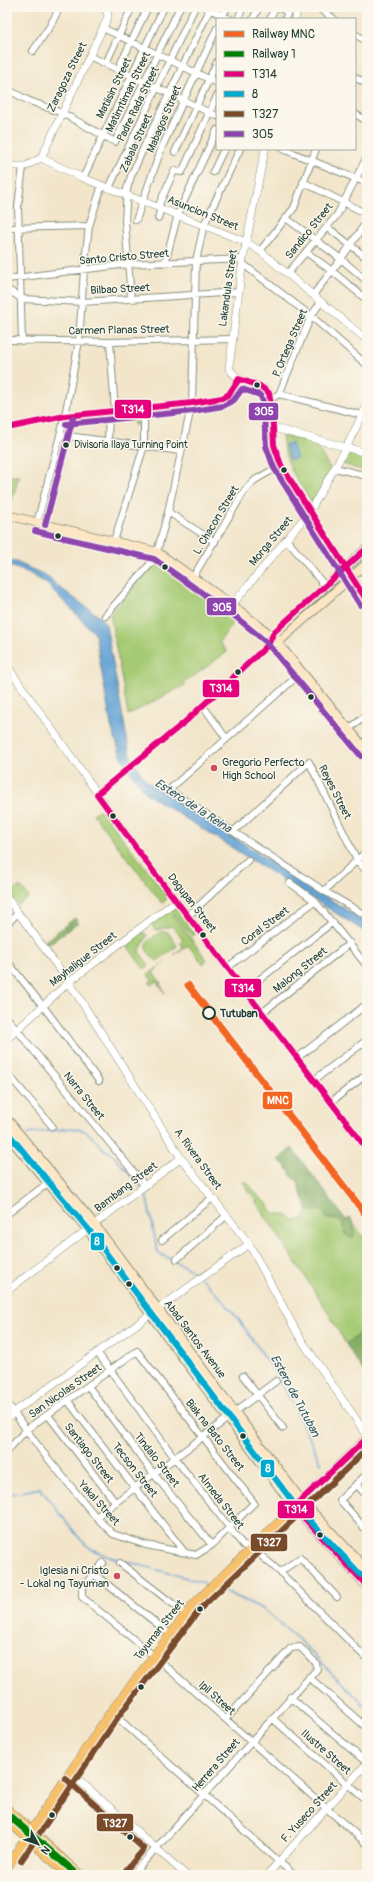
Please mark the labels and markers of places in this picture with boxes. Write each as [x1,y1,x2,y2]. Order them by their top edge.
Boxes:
unlabelled marker [252,380,262,390]
place label: Divisoria Ilaya Turning Point [74,439,189,451]
marker: Divisoria Ilaya Turning Point [61,440,71,450]
unlabelled marker [279,465,289,475]
unlabelled marker [53,531,63,541]
unlabelled marker [160,562,170,572]
unlabelled marker [233,667,243,677]
unlabelled marker [306,692,316,702]
place label: Gregorio Perfecto High School [222,756,305,782]
marker: Gregorio Perfecto High School [209,763,219,773]
unlabelled marker [108,811,118,821]
unlabelled marker [198,930,208,940]
marker: Tutuban [202,1006,216,1020]
place label: Tutuban [219,1007,258,1020]
unlabelled marker [112,1263,122,1273]
unlabelled marker [124,1279,134,1289]
unlabelled marker [238,1431,248,1441]
unlabelled marker [315,1530,325,1540]
place label: Iglesia ni Cristo - Lokal ng Tayuman [20,1564,109,1590]
marker: Iglesia ni Cristo - Lokal ng Tayuman [112,1571,122,1581]
unlabelled marker [195,1604,205,1614]
unlabelled marker [136,1682,146,1692]
unlabelled marker [47,1810,57,1820]
unlabelled marker [125,1832,135,1842]

